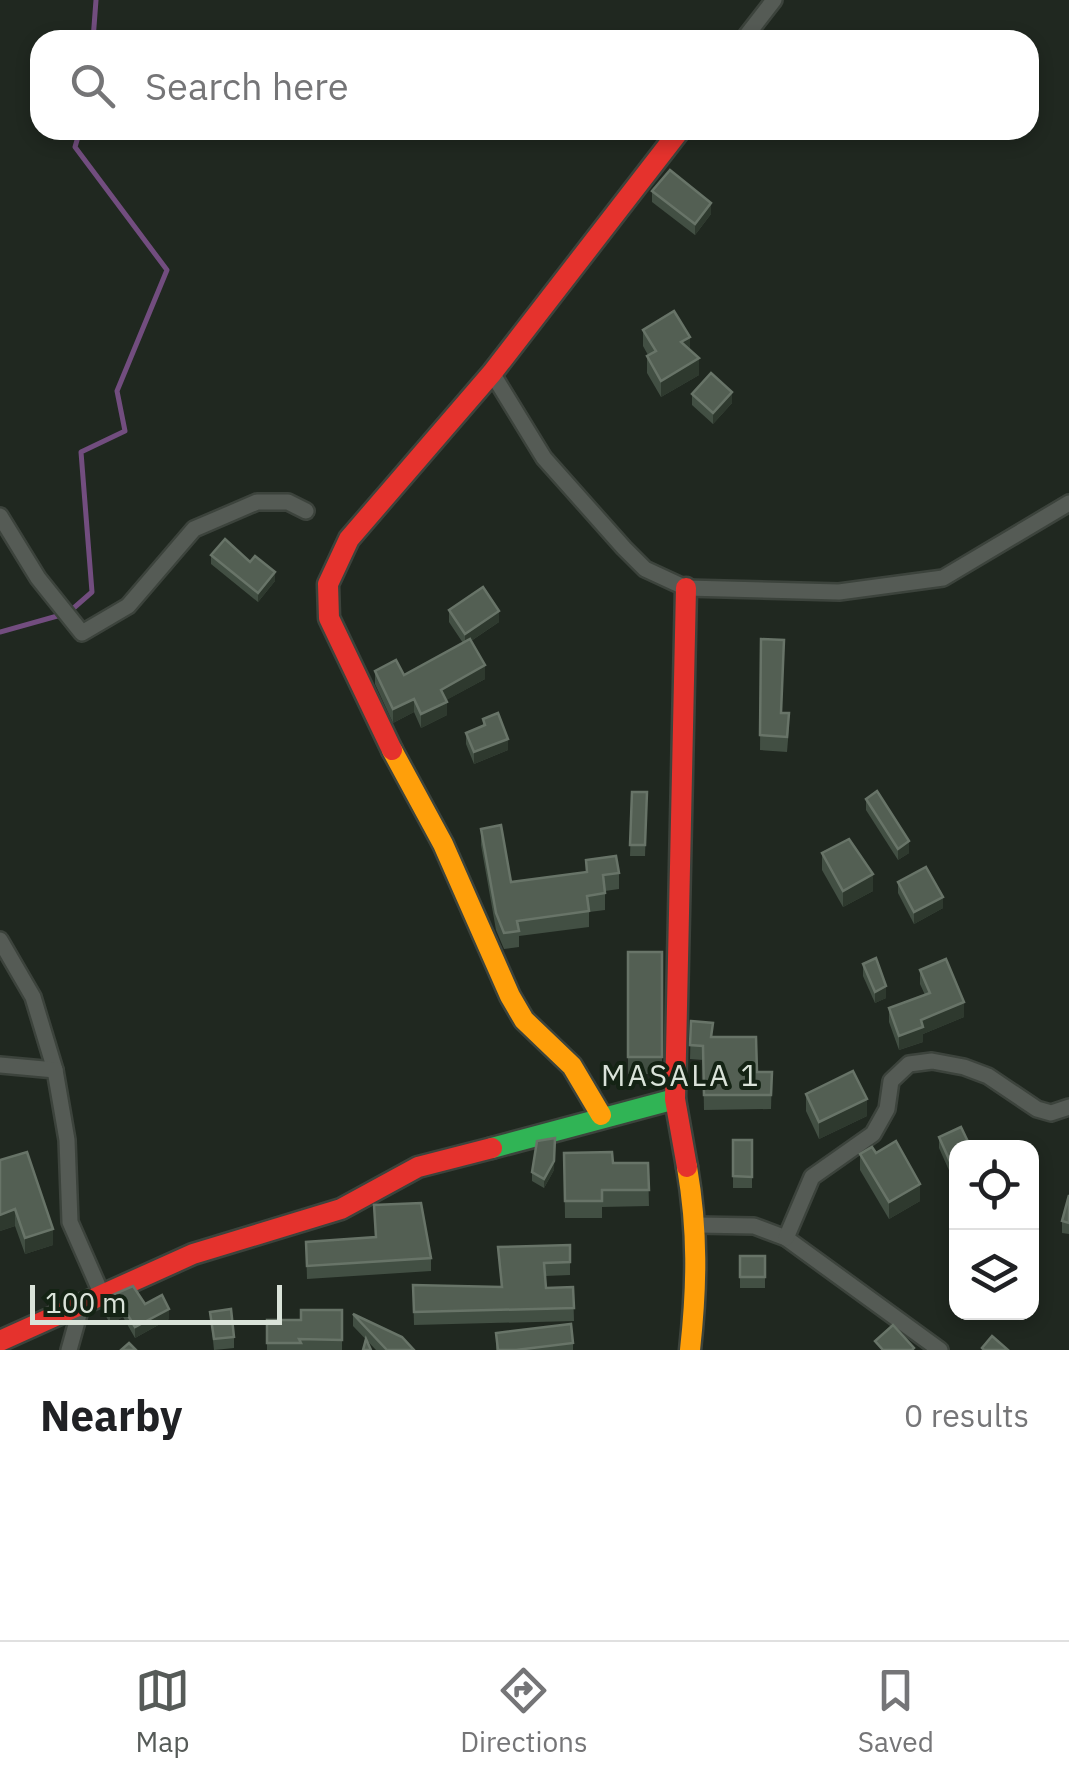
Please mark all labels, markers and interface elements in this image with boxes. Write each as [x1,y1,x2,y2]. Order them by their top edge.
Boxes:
search box [30,30,1039,140]
icon: search [65,58,120,113]
text: Search here [145,61,349,110]
district label: MASALA 1 [601,1055,761,1094]
map controls [949,1140,1039,1320]
button: locate [949,1140,1039,1230]
button: layers [949,1230,1039,1320]
scale bar [30,1280,282,1324]
text: 100 m [45,1284,126,1321]
text: Nearby [40,1388,182,1443]
text: 0 results [904,1394,1029,1436]
tab: Map [135,1663,190,1760]
tab: Directions [460,1663,588,1760]
tab: Saved [858,1663,934,1760]

